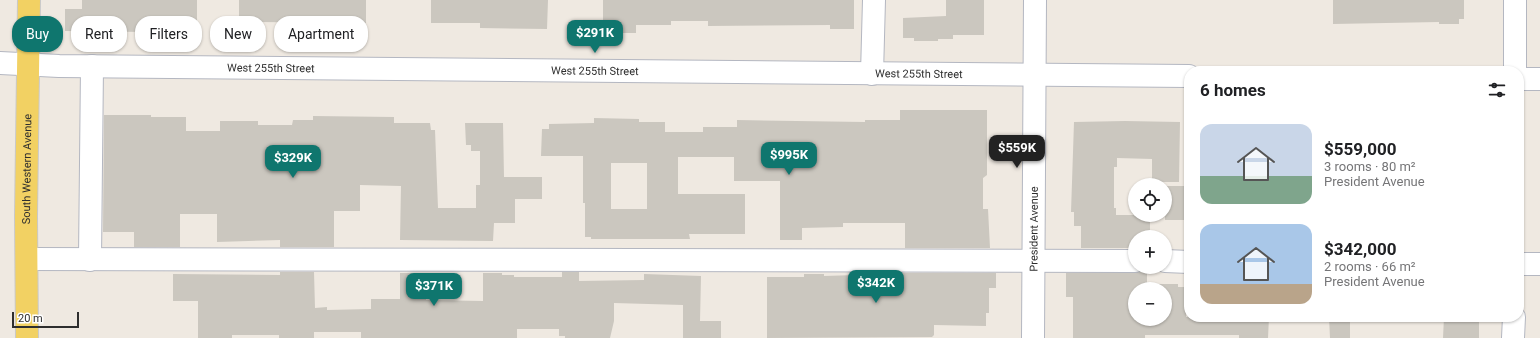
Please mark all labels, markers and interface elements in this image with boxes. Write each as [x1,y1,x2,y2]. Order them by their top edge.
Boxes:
chip: Buy [12,16,63,52]
chip: Rent [71,16,127,52]
chip: Filters [135,16,202,52]
chip: New [210,16,266,52]
chip: Apartment [274,16,368,52]
pin: $291K [567,20,623,54]
text: $291K [576,25,614,40]
street label: West 255th Street [227,61,315,75]
street label: West 255th Street [551,64,639,78]
street label: West 255th Street [875,67,963,81]
icon: filters [1486,79,1508,101]
text: 6 homes [1200,80,1266,100]
street label: South Western Avenue [20,114,34,224]
pin: $559K [989,135,1045,169]
text: $559,000 [1324,139,1396,159]
text: $559K [998,140,1036,155]
icon: home [1232,140,1280,188]
pin: $995K [761,142,817,176]
pin: $329K [265,145,321,179]
text: $995K [770,147,808,162]
text: $329K [274,150,312,165]
text: 3 rooms · 80 m² [1324,159,1416,174]
text: President Avenue [1324,174,1425,189]
map controls [1128,178,1172,326]
button: locate [1128,178,1172,222]
street label: President Avenue [1027,186,1041,272]
button: + [1128,230,1172,274]
text: $342,000 [1324,239,1396,259]
icon: home [1232,240,1280,288]
text: 2 rooms · 66 m² [1324,259,1416,274]
pin: $342K [848,270,904,304]
pin: $371K [406,273,462,307]
text: President Avenue [1324,274,1425,289]
text: $342K [857,275,895,290]
text: $371K [415,278,453,293]
button: − [1128,282,1172,326]
scale bar [12,310,79,329]
text: 20 m [18,312,43,325]

